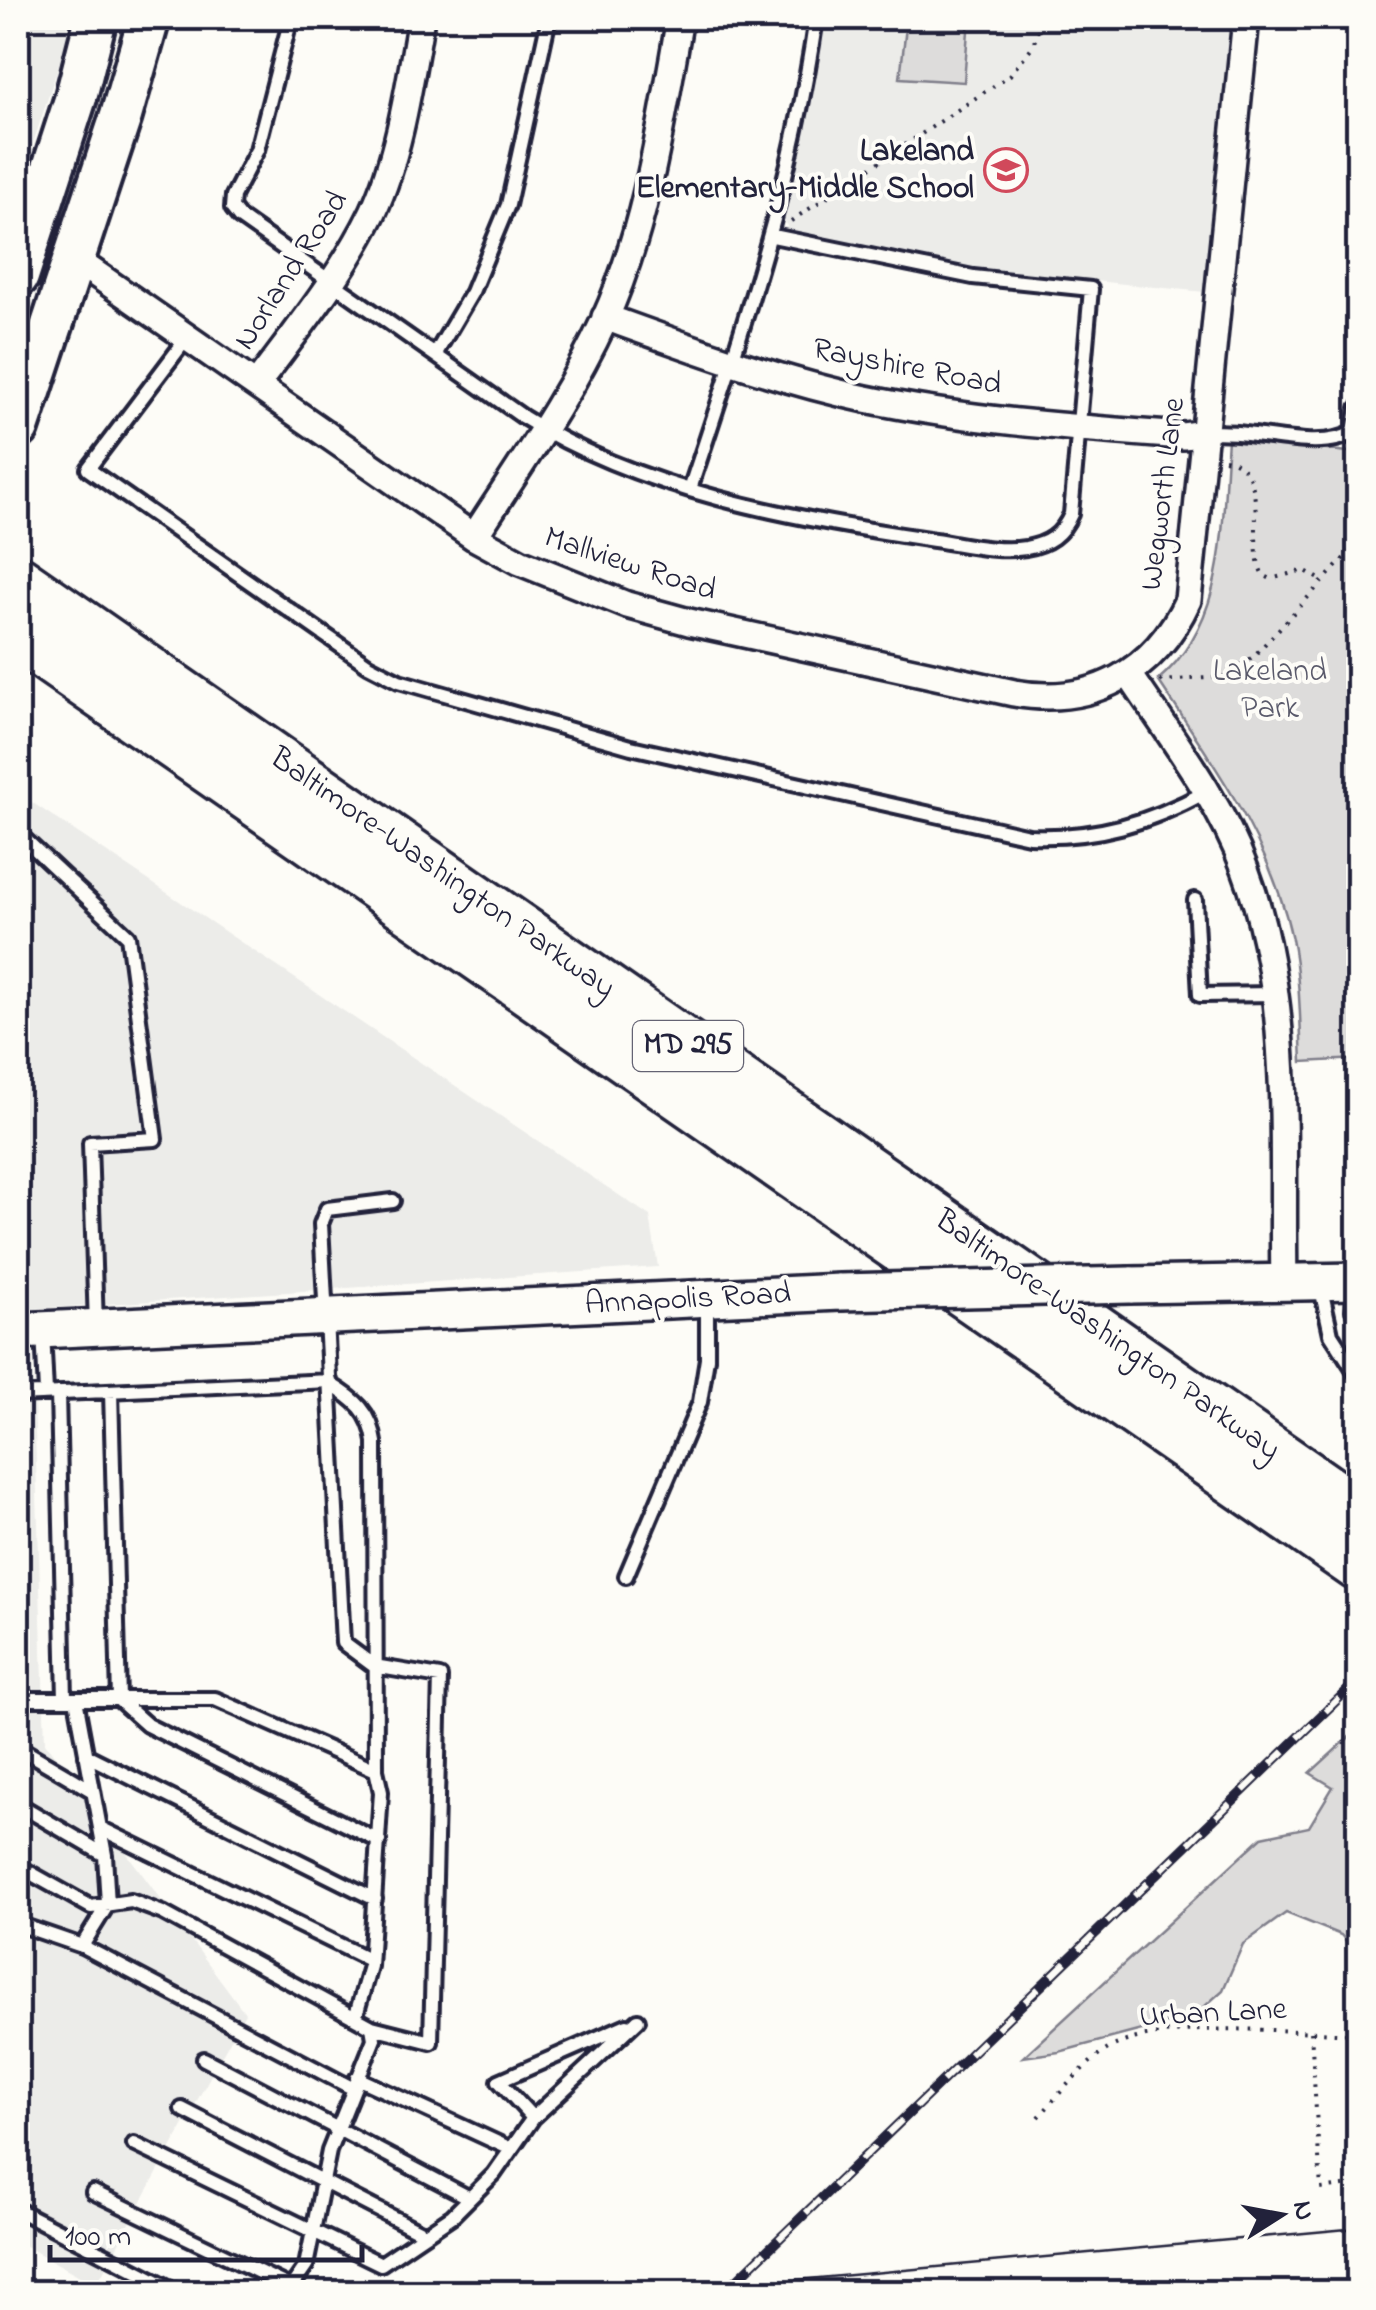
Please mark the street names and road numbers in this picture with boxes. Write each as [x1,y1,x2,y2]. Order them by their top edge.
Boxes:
street label: Norland Road [223,182,361,360]
street label: Rayshire Road [808,327,1006,409]
street label: Wegworth Lane [1129,394,1199,593]
street label: Mallview Road [538,515,722,615]
street label: Baltimore-Washington Parkway [259,736,625,1012]
road number: MD 295 [633,1021,743,1071]
street label: Baltimore-Washington Parkway [924,1198,1290,1474]
street label: Annapolis Road [584,1271,792,1329]
street label: Urban Lane [1138,1987,1288,2041]

